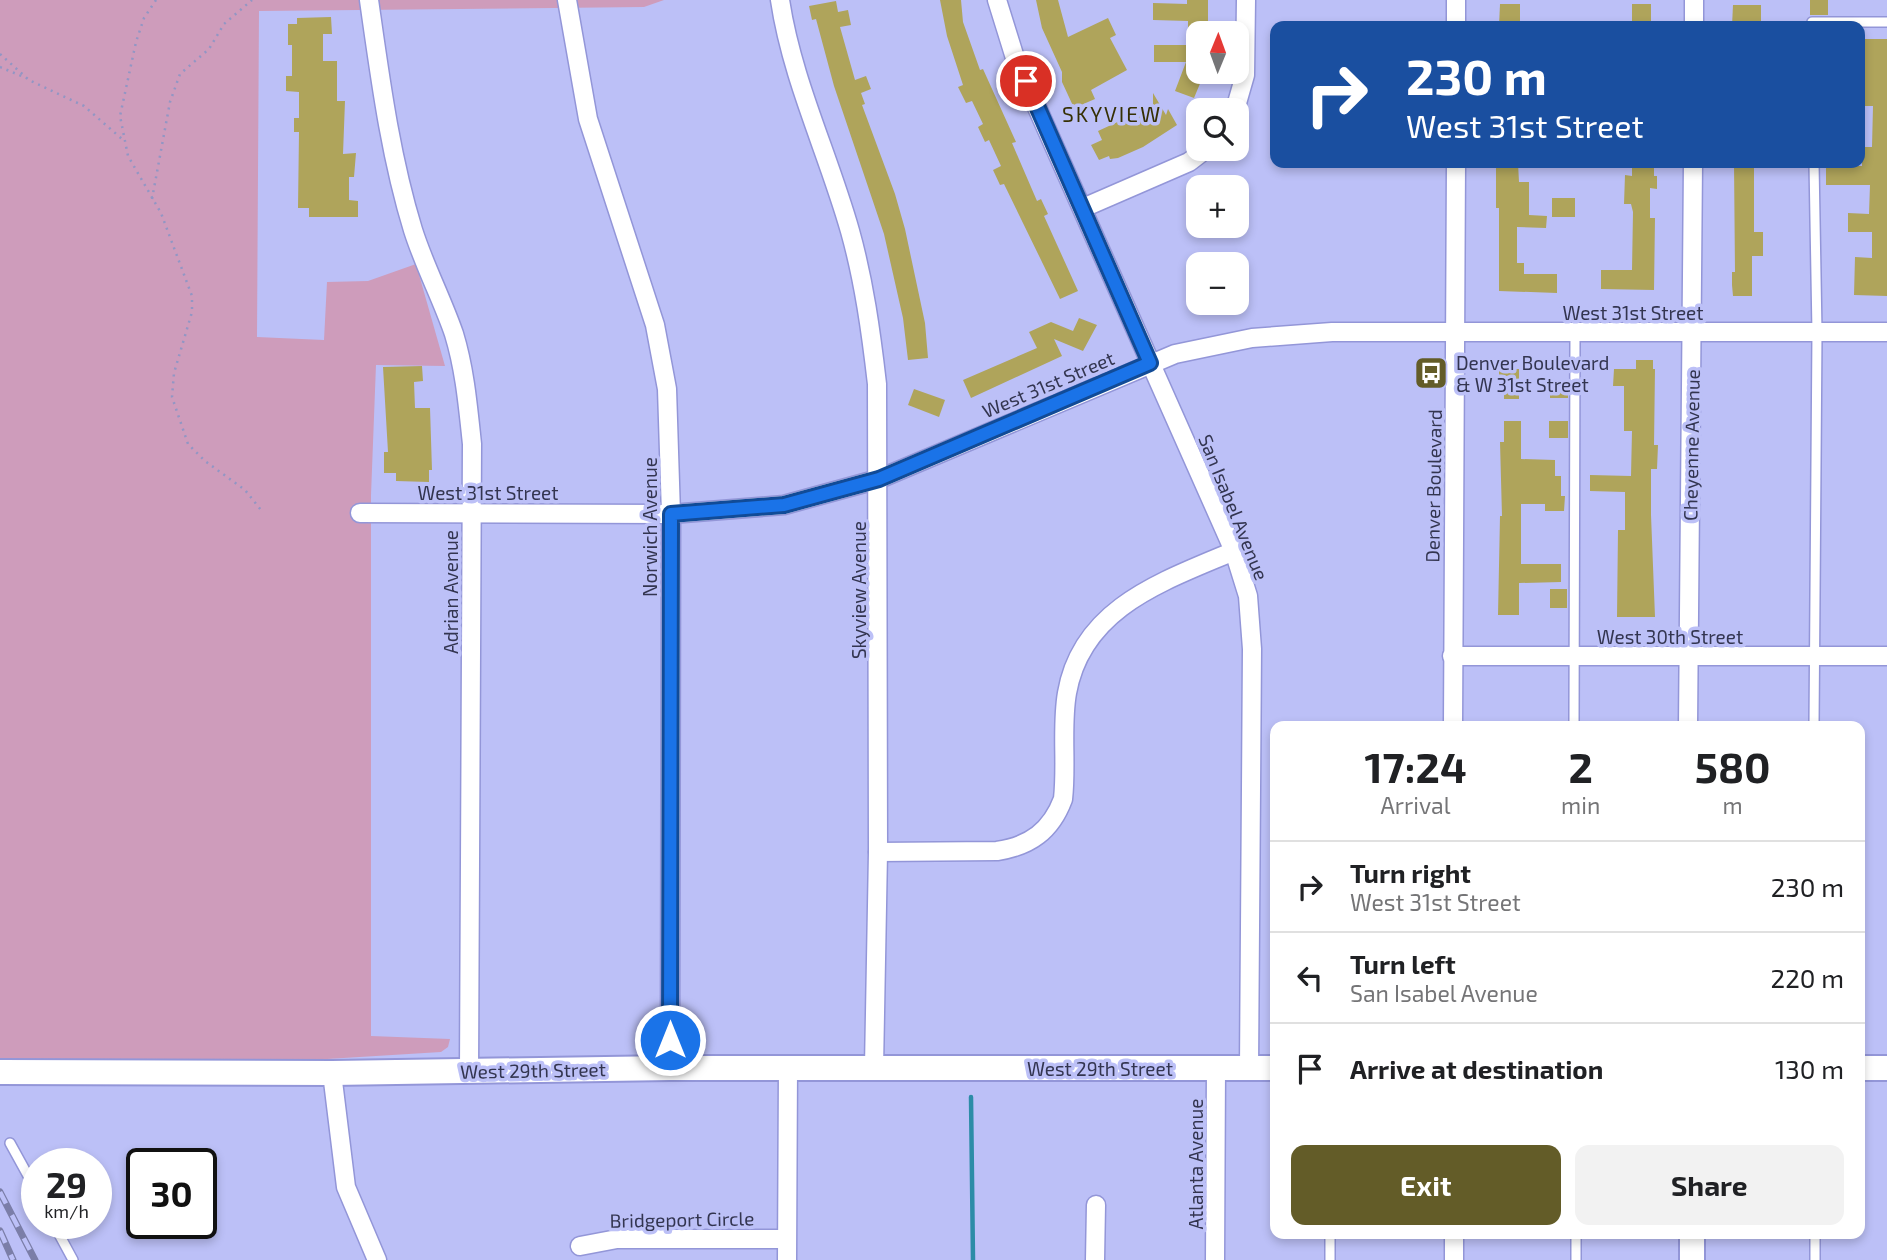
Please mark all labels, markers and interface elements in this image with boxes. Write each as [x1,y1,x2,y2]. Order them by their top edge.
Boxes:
north arrow [1186,21,1250,84]
map controls [1186,21,1249,315]
text: 230 m [1406,46,1547,105]
icon: right [1291,49,1382,140]
pin [996,51,1056,111]
icon: arrive [1007,62,1045,100]
button: search [1186,98,1249,161]
district label: SKYVIEW [1062,101,1162,126]
text: West 31st Street [1406,106,1644,144]
button: + [1186,175,1249,238]
button: − [1186,252,1249,315]
street label: West 31st Street [1562,301,1704,324]
street label: West 31st Street [979,346,1117,422]
place label: Denver Boulevard & W 31st Street [1456,351,1609,396]
bus stop icon: Denver Boulevard & W 31st Street [1412,354,1450,392]
street label: Cheyenne Avenue [1678,369,1704,521]
street label: Denver Boulevard [1420,409,1446,563]
street label: San Isabel Avenue [1194,431,1274,583]
street label: Norwich Avenue [638,457,661,597]
street label: West 31st Street [417,481,559,504]
street label: Skyview Avenue [847,521,870,659]
street label: Adrian Avenue [439,530,462,654]
street label: West 30th Street [1597,625,1743,648]
text: 17:24 [1364,741,1467,791]
text: 2 [1569,741,1593,791]
text: 580 [1695,741,1771,791]
text: Arrival [1381,791,1451,819]
text: min [1561,791,1600,819]
text: m [1723,791,1743,819]
text: Turn right [1350,857,1471,888]
icon: right [1291,868,1329,906]
text: 230 m [1771,871,1844,902]
text: West 31st Street [1350,888,1521,916]
text: Turn left [1350,948,1456,979]
icon: left [1291,959,1329,997]
text: 220 m [1771,962,1844,993]
text: San Isabel Avenue [1350,979,1538,1007]
position arrow [633,1003,707,1077]
icon: arrive [1291,1050,1329,1088]
text: Arrive at destination [1350,1053,1603,1084]
text: 130 m [1775,1053,1844,1084]
street label: West 29th Street [460,1057,606,1083]
street label: West 29th Street [1027,1057,1173,1080]
street label: Atlanta Avenue [1184,1098,1207,1230]
button: Exit [1291,1145,1561,1225]
button: Share [1575,1145,1844,1225]
speed limit sign: 30 [126,1148,217,1239]
text: 29 [46,1163,87,1205]
text: km/h [44,1200,89,1222]
street label: Bridgeport Circle [609,1206,755,1232]

